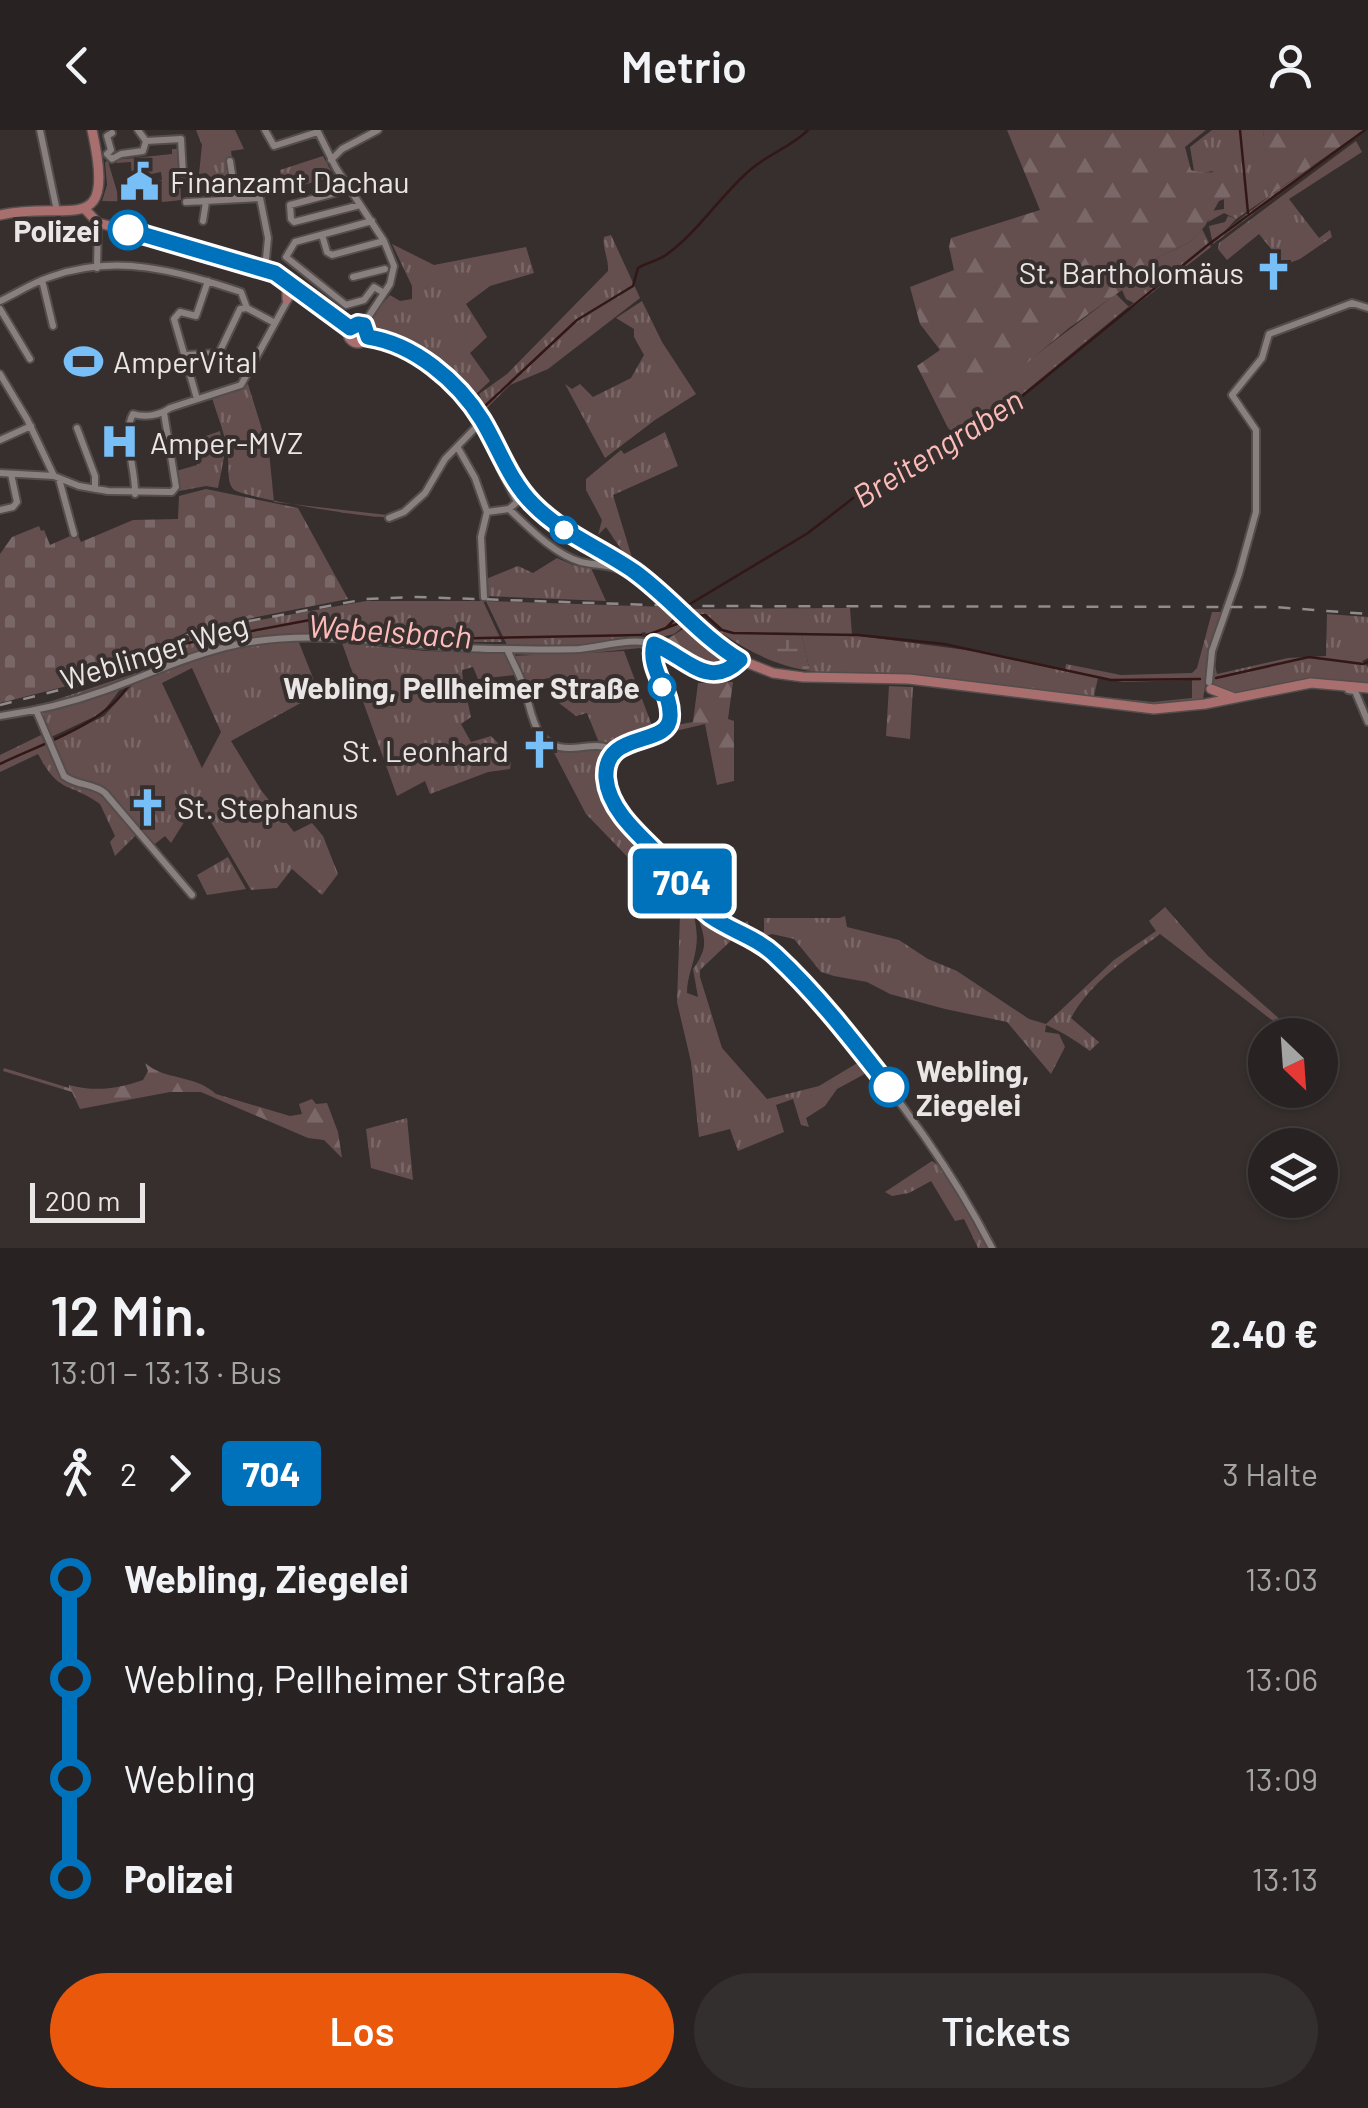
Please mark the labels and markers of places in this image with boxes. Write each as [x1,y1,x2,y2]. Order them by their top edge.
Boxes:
public building icon: Finanzamt Dachau [119,160,161,202]
place label: Finanzamt Dachau [170,163,410,199]
marker: Polizei [109,211,147,249]
place label: Polizei [13,212,100,248]
church icon: St. Bartholomäus [1253,251,1295,293]
place label: St. Bartholomäus [1019,254,1244,290]
sports icon: AmperVital [62,340,104,382]
place label: AmperVital [113,343,258,379]
hospital icon: Amper-MVZ [99,421,141,463]
place label: Amper-MVZ [150,424,304,460]
unlabelled marker [551,517,577,543]
place label: Webling, Pellheimer Straße [283,669,640,705]
marker: Webling, Pellheimer Straße [649,674,675,700]
church icon: St. Leonhard [518,729,560,771]
place label: St. Leonhard [342,732,509,768]
church icon: St. Stephanus [126,786,168,828]
place label: St. Stephanus [177,789,358,825]
place label: Webling, Ziegelei [916,1052,1030,1122]
marker: Webling, Ziegelei [870,1068,908,1106]

